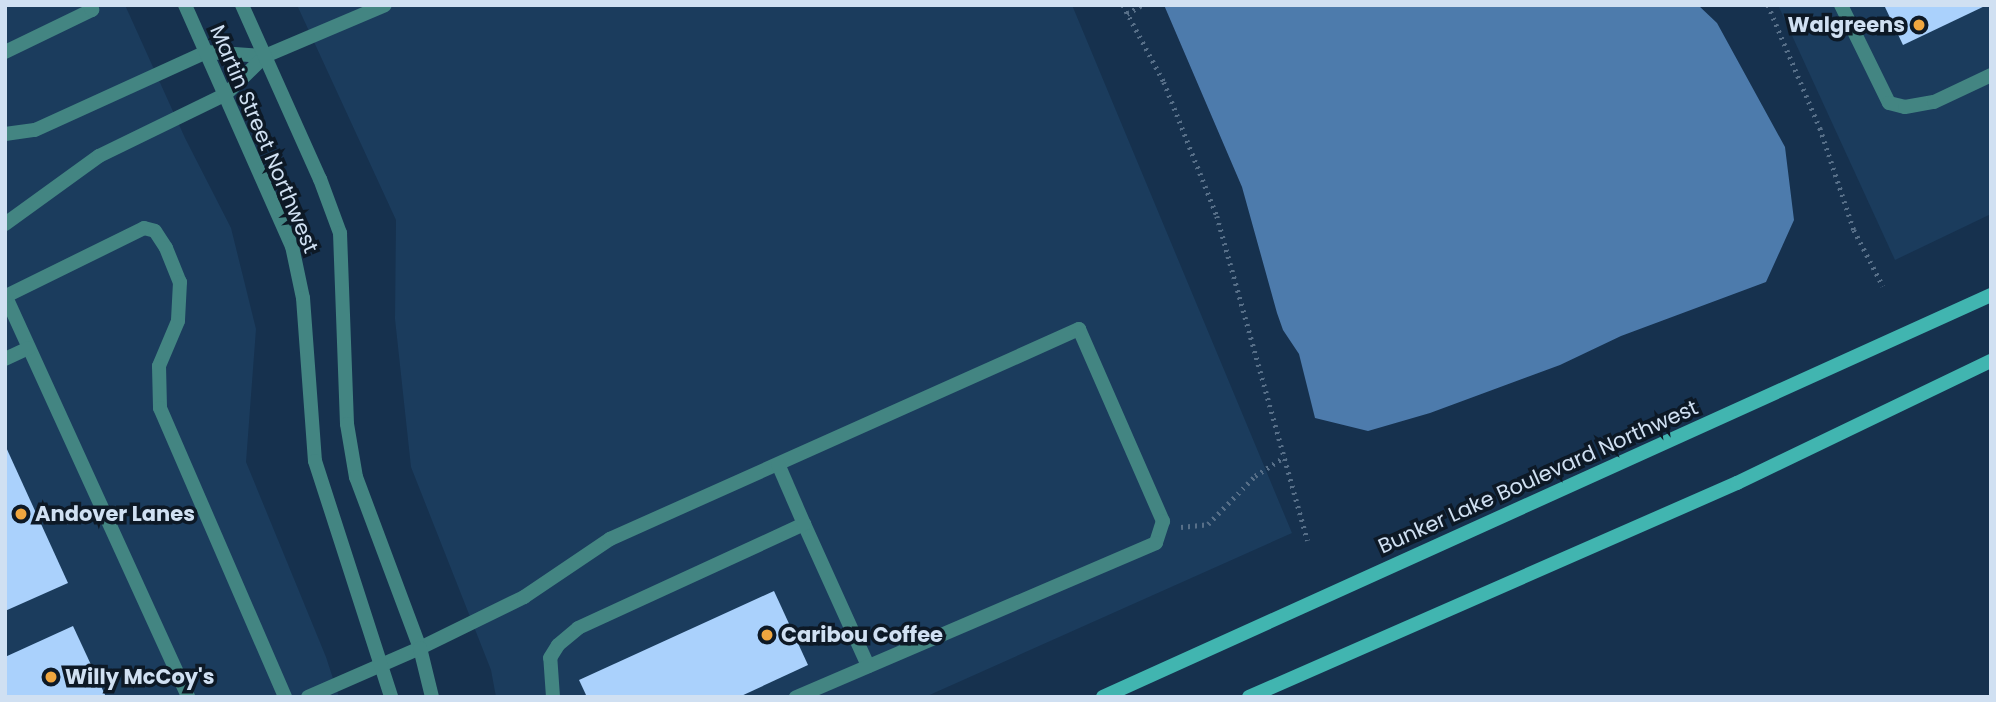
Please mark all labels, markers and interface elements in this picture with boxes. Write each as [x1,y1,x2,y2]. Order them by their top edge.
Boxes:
place label: Walgreens [1787,12,1905,38]
marker: Walgreens [1911,17,1927,33]
street label: Martin Street Northwest [205,21,323,257]
street label: Bunker Lake Boulevard Northwest [1374,395,1702,559]
place label: Andover Lanes [35,501,195,527]
marker: Andover Lanes [13,506,29,522]
place label: Caribou Coffee [781,622,943,648]
marker: Caribou Coffee [759,627,775,643]
place label: Willy McCoy's [65,664,214,690]
marker: Willy McCoy's [43,669,59,685]

